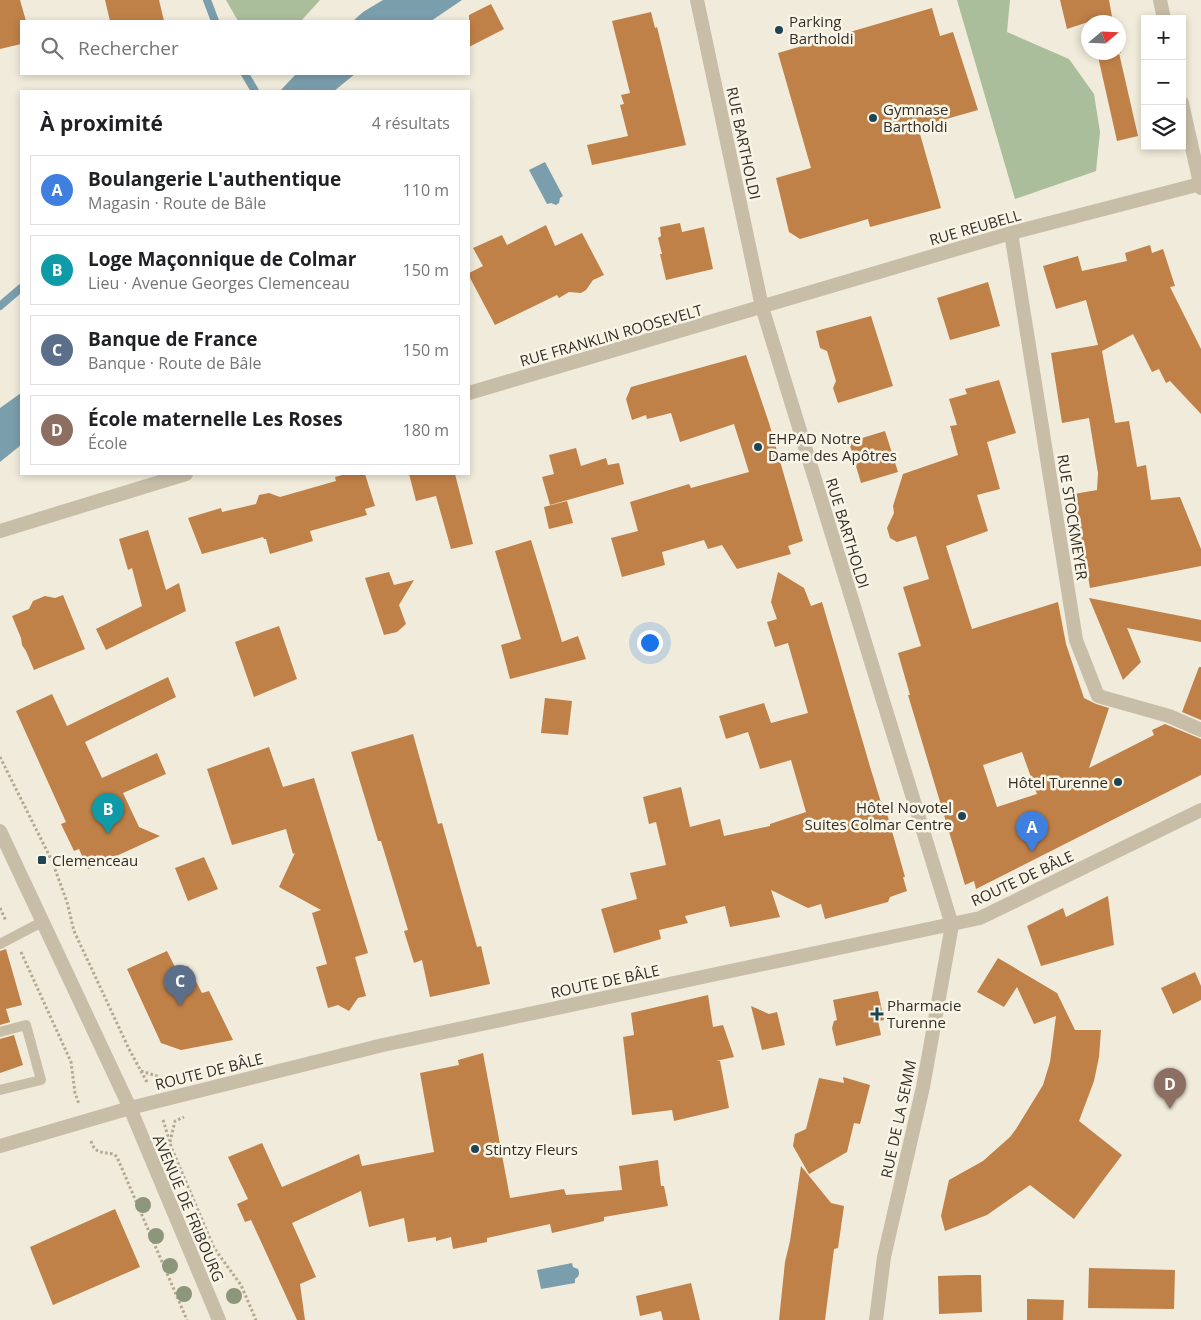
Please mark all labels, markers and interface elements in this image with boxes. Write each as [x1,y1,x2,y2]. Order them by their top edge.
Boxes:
place label: Parking Bartholdi [789,11,853,48]
north arrow [1081,15,1126,60]
map controls [1141,15,1186,150]
button: + [1141,15,1186,60]
search box [20,20,470,75]
marker: Parking Bartholdi [773,24,785,36]
icon: search [38,34,66,62]
text: Rechercher [78,35,179,61]
button: − [1141,60,1186,105]
street label: RUE BARTHOLDI [722,85,766,201]
place label: Gymnase Bartholdi [883,99,948,136]
button: layers [1141,105,1186,150]
text: À proximité [40,109,163,137]
text: 4 résultats [372,112,450,134]
marker: Gymnase Bartholdi [867,112,879,124]
text: Boulangerie L'authentique [88,166,341,192]
text: A [51,179,63,201]
text: 110 m [403,179,449,201]
text: Magasin · Route de Bâle [88,192,266,214]
street label: RUE REUBELL [927,204,1023,250]
text: Loge Maçonnique de Colmar [88,246,356,272]
text: B [52,259,62,281]
text: 150 m [403,259,449,281]
text: Lieu · Avenue Georges Clemenceau [88,272,350,294]
street label: RUE FRANKLIN ROOSEVELT [517,299,705,371]
text: Banque de France [88,326,258,352]
text: C [52,339,62,361]
text: 150 m [403,339,449,361]
text: Banque · Route de Bâle [88,352,261,374]
text: École maternelle Les Roses [88,406,343,432]
text: D [51,419,63,441]
text: 180 m [403,419,449,441]
place label: EHPAD Notre Dame des Apôtres [768,428,897,465]
text: École [88,432,127,454]
marker: EHPAD Notre Dame des Apôtres [752,441,764,453]
street label: RUE STOCKMEYER [1053,453,1093,582]
street label: RUE BARTHOLDI [822,475,874,591]
your location [637,630,663,656]
place label: Hôtel Turenne [1008,772,1108,792]
marker: Hôtel Turenne [1112,776,1124,788]
pin: B [92,793,124,834]
place label: Hôtel Novotel Suites Colmar Centre [804,797,952,834]
marker: Hôtel Novotel Suites Colmar Centre [956,810,968,822]
pin: A [1016,811,1048,852]
street label: ROUTE DE BÂLE [968,846,1076,910]
place label: Clemenceau [52,850,138,870]
marker: Clemenceau [36,854,48,866]
street label: ROUTE DE BÂLE [549,960,661,1002]
pin: C [164,965,196,1006]
place label: Pharmacie Turenne [887,995,961,1032]
marker: Pharmacie Turenne [871,1008,883,1020]
street label: ROUTE DE BÂLE [153,1048,265,1094]
street label: RUE DE LA SEMM [876,1058,920,1180]
pin: D [1154,1068,1186,1109]
street label: AVENUE DE FRIBOURG [149,1131,229,1285]
place label: Stintzy Fleurs [485,1139,578,1159]
marker: Stintzy Fleurs [469,1143,481,1155]

